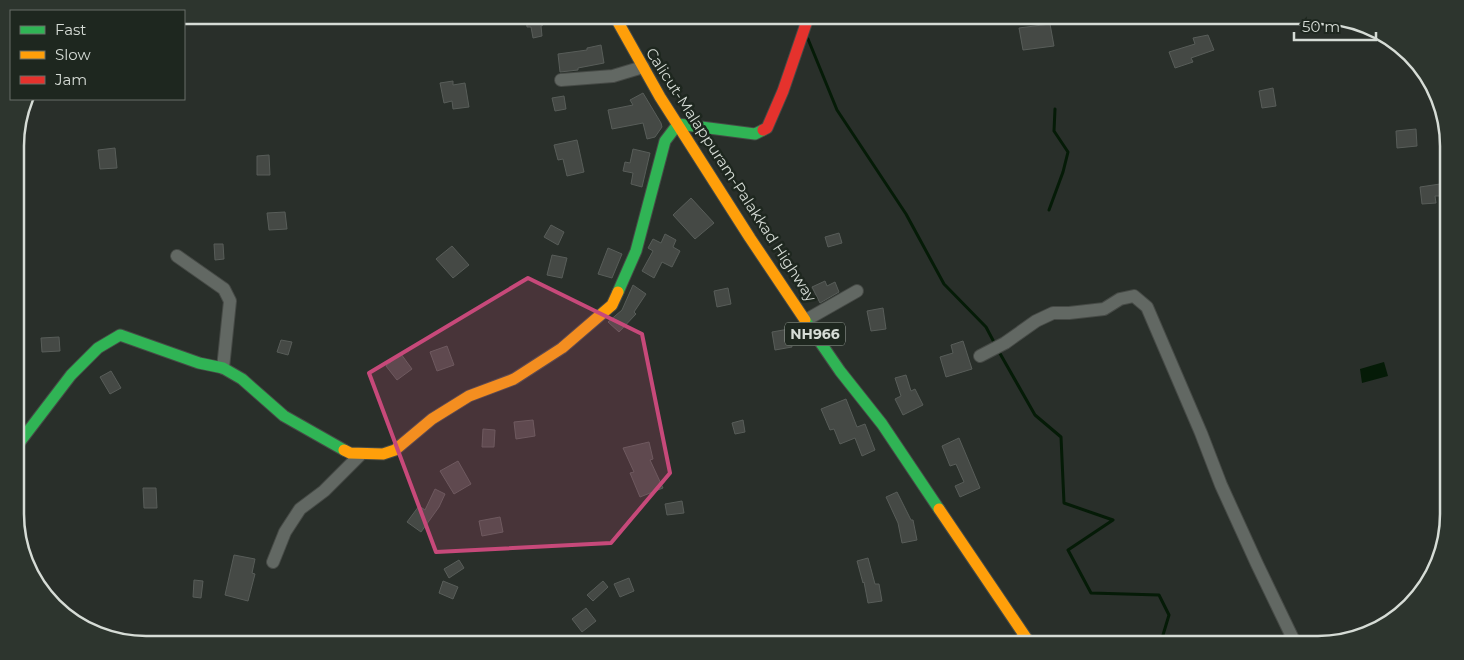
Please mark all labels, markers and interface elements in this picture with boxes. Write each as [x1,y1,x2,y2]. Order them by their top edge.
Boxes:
legend [10,10,185,100]
scale bar [1294,10,1376,42]
text: 50 m [1302,17,1340,36]
text: Fast [55,20,86,39]
street label: Calicut-Malappuram-Palakkad Highway [642,44,821,306]
text: Slow [55,45,91,64]
text: Jam [54,70,87,89]
road number: NH966 [785,322,845,346]

